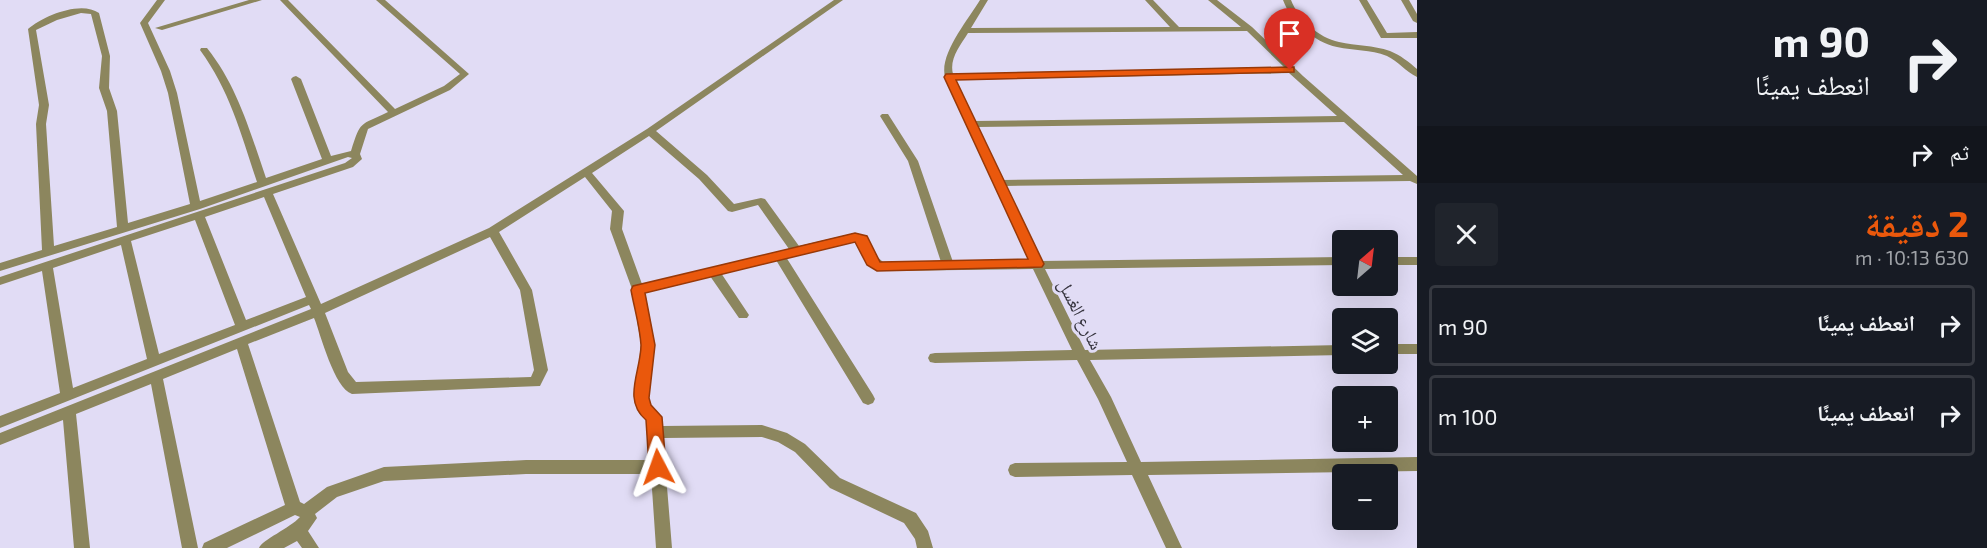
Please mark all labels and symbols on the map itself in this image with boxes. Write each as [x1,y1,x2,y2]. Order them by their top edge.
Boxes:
pin [1264,8,1315,70]
north arrow [1332,230,1398,296]
street label: شارع الغسل [1053,275,1108,353]
position arrow [626,435,690,499]

